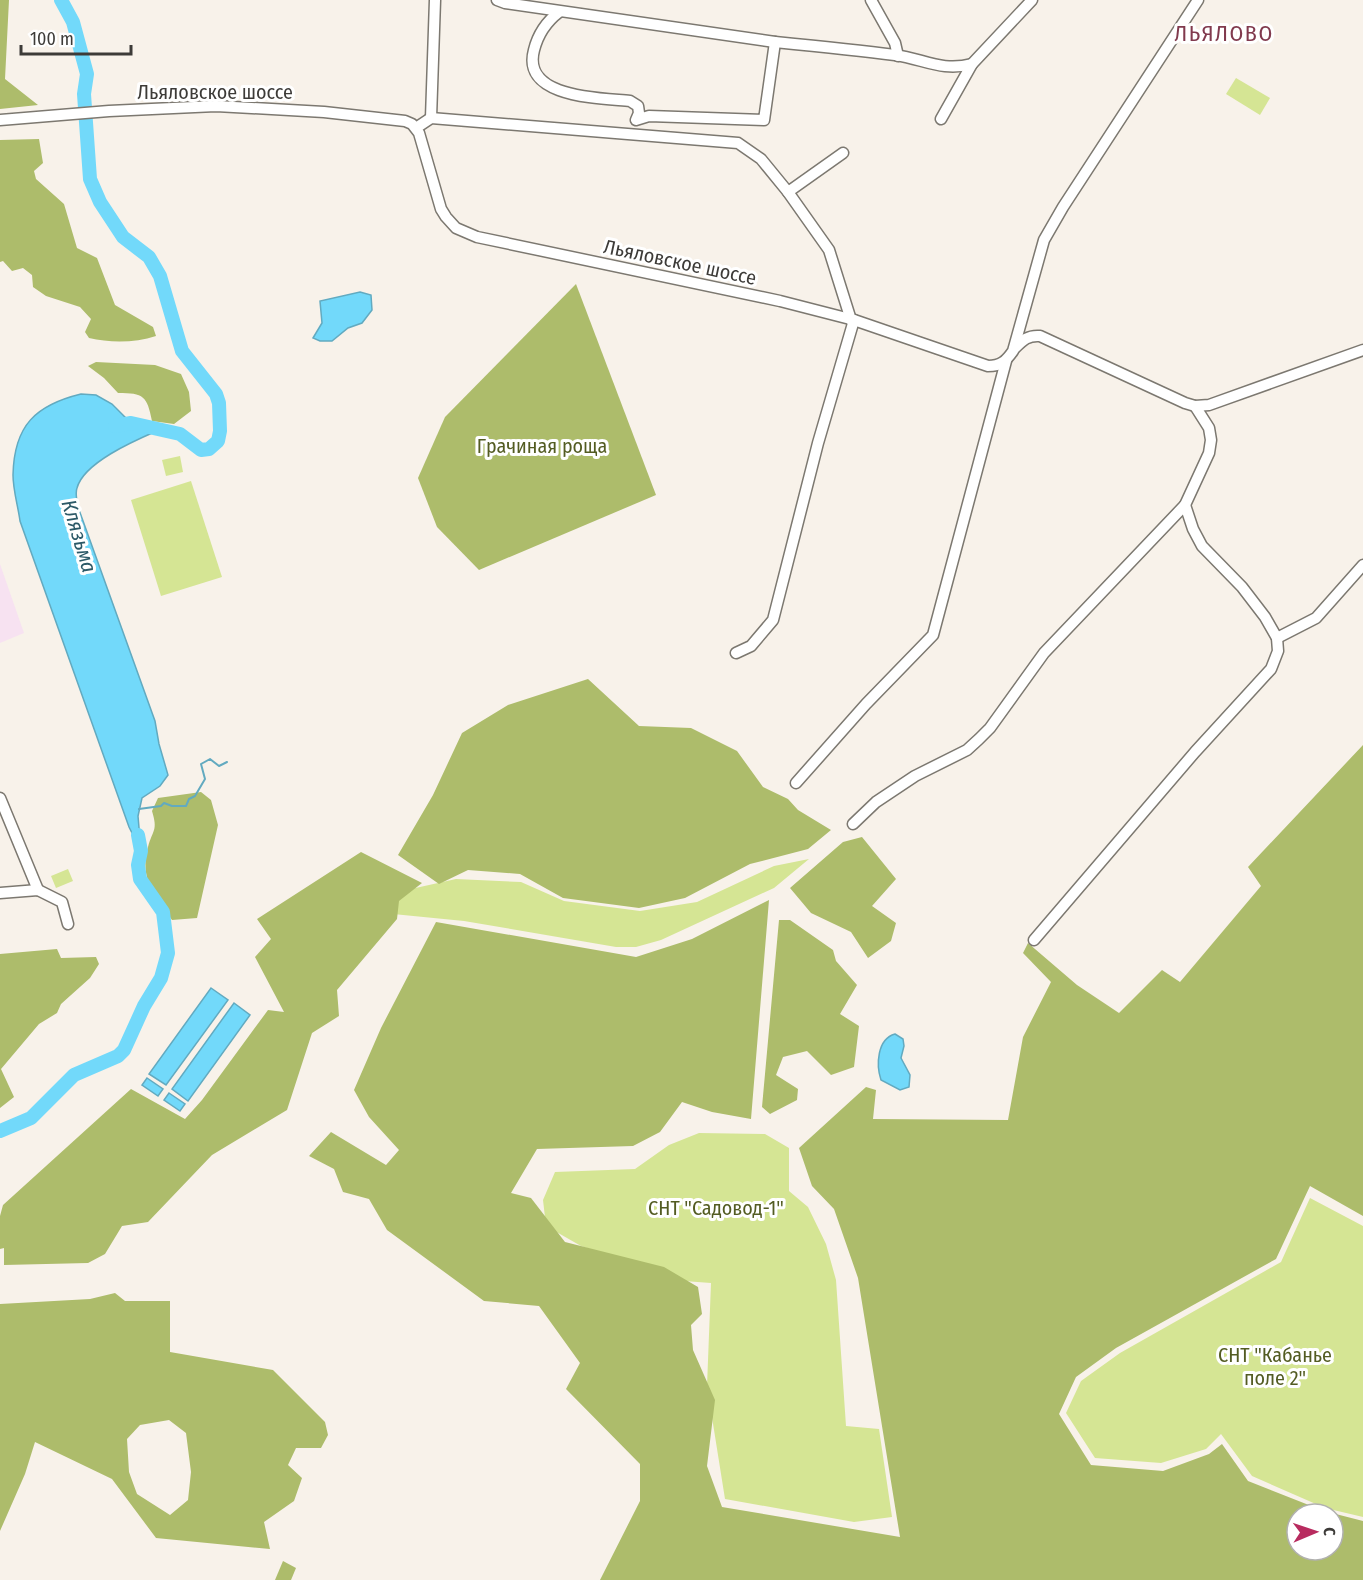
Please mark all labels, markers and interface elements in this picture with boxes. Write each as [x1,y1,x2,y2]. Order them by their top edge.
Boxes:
scale bar [21,18,130,56]
district label: ЛЬЯЛОВО [1174,20,1274,47]
text: 100 m [30,28,74,50]
street label: Льяловское шоссе [137,80,293,104]
street label: Льяловское шоссе [601,234,759,290]
park label: Грачиная роща [477,434,607,458]
water label: Клязьма [56,496,102,576]
park label: СНТ "Садовод-1" [648,1196,784,1220]
park label: СНТ "Кабанье поле 2" [1218,1343,1332,1390]
north arrow [1285,1502,1345,1562]
text: С [1320,1527,1339,1537]

